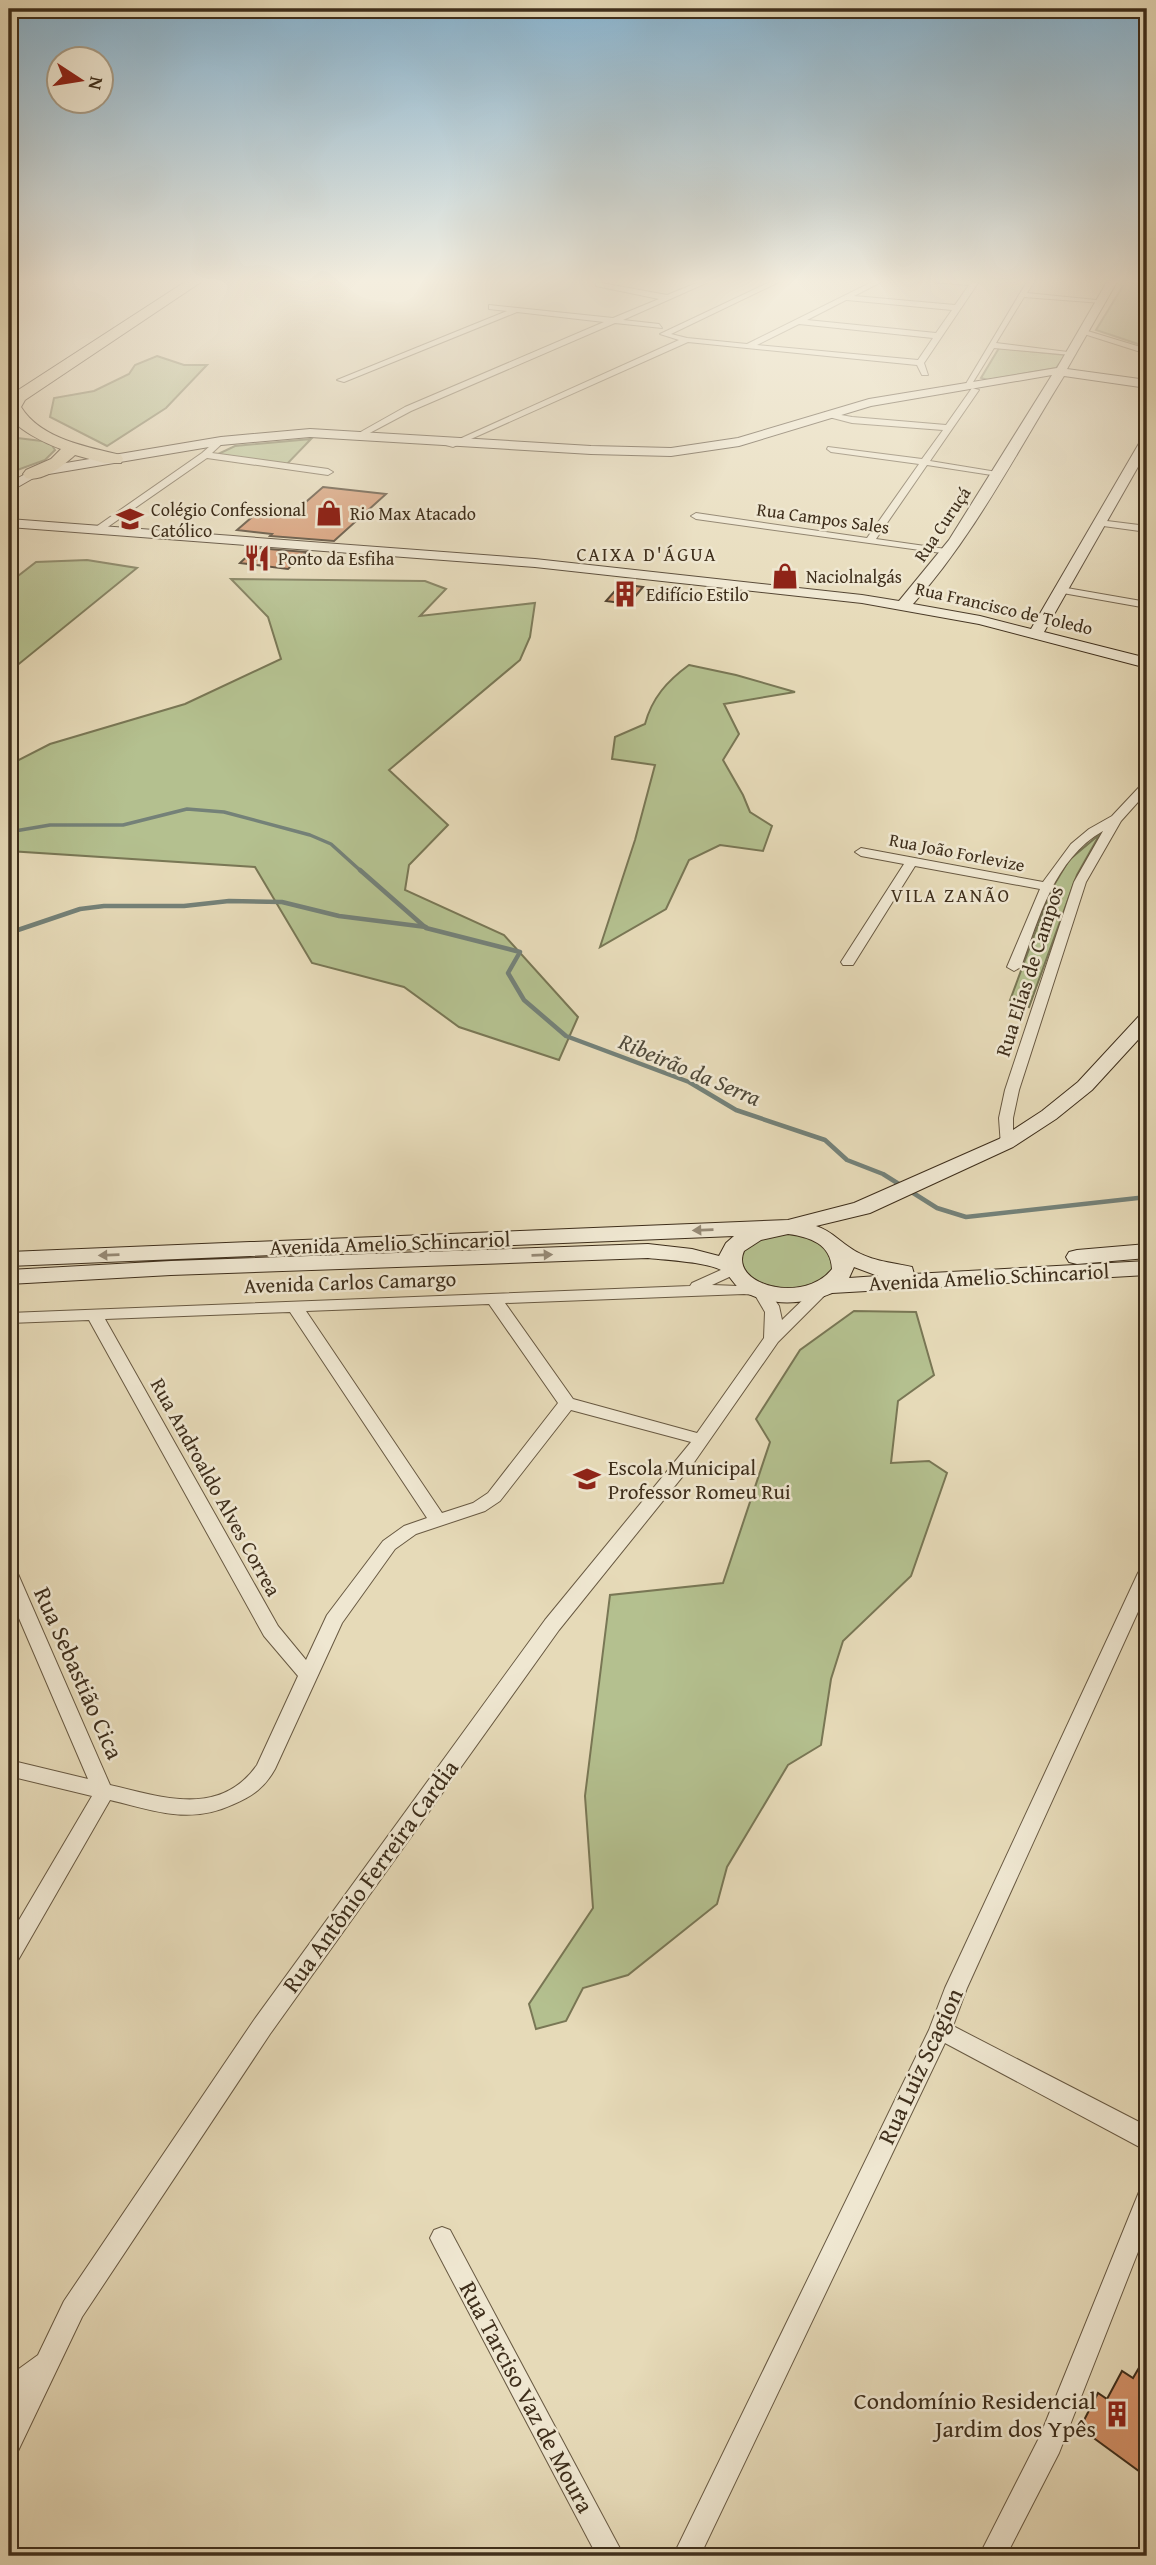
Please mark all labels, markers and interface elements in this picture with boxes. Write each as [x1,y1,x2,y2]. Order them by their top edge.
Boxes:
north arrow [46,46,116,116]
text: N [82,74,112,93]
street label: Rua Curuçá [907,481,977,567]
street label: Rua Campos Sales [755,495,891,541]
place label: Colégio Confessional Católico [151,496,306,544]
shop icon: Rio Max Atacado [314,498,344,528]
place label: Rio Max Atacado [350,500,476,527]
school or university icon: Colégio Confessional Católico [115,504,145,534]
district label: CAIXA D'ÁGUA [577,540,717,568]
restaurant icon: Ponto da Esfiha [242,543,272,573]
place label: Ponto da Esfiha [278,545,395,572]
shop icon: Naciolnalgás [770,561,800,591]
place label: Naciolnalgás [806,563,902,590]
street label: Rua Francisco de Toledo [913,574,1095,642]
building icon: Edifício Estilo [610,579,640,609]
place label: Edifício Estilo [646,581,749,608]
street label: Rua João Forlevize [887,826,1027,878]
district label: VILA ZANÃO [891,881,1011,909]
street label: Rua Elias de Campos [987,882,1071,1060]
water label: Ribeirão da Serra [613,1024,766,1114]
street label: Avenida Amelio Schincariol [269,1223,511,1263]
one-way arrow [692,1225,714,1236]
one-way arrow [97,1249,119,1260]
one-way arrow [531,1249,553,1260]
street label: Avenida Amelio Schincariol [868,1255,1110,1299]
street label: Avenida Carlos Camargo [243,1263,457,1301]
street label: Rua Androaldo Alves Correa [143,1372,289,1602]
place label: Escola Municipal Professor Romeu Rui [608,1452,791,1507]
school or university icon: Escola Municipal Professor Romeu Rui [572,1464,602,1494]
street label: Rua Sebastião Cica [25,1581,133,1765]
street label: Rua Antônio Ferreira Cardia [273,1752,467,2000]
street label: Rua Luiz Scagion [868,1982,972,2150]
street label: Rua Tarciso Vaz de Moura [451,2275,603,2520]
place label: Condomínio Residencial Jardim dos Ypês [854,2383,1096,2446]
building icon: Condomínio Residencial Jardim dos Ypês [1102,2399,1132,2429]

